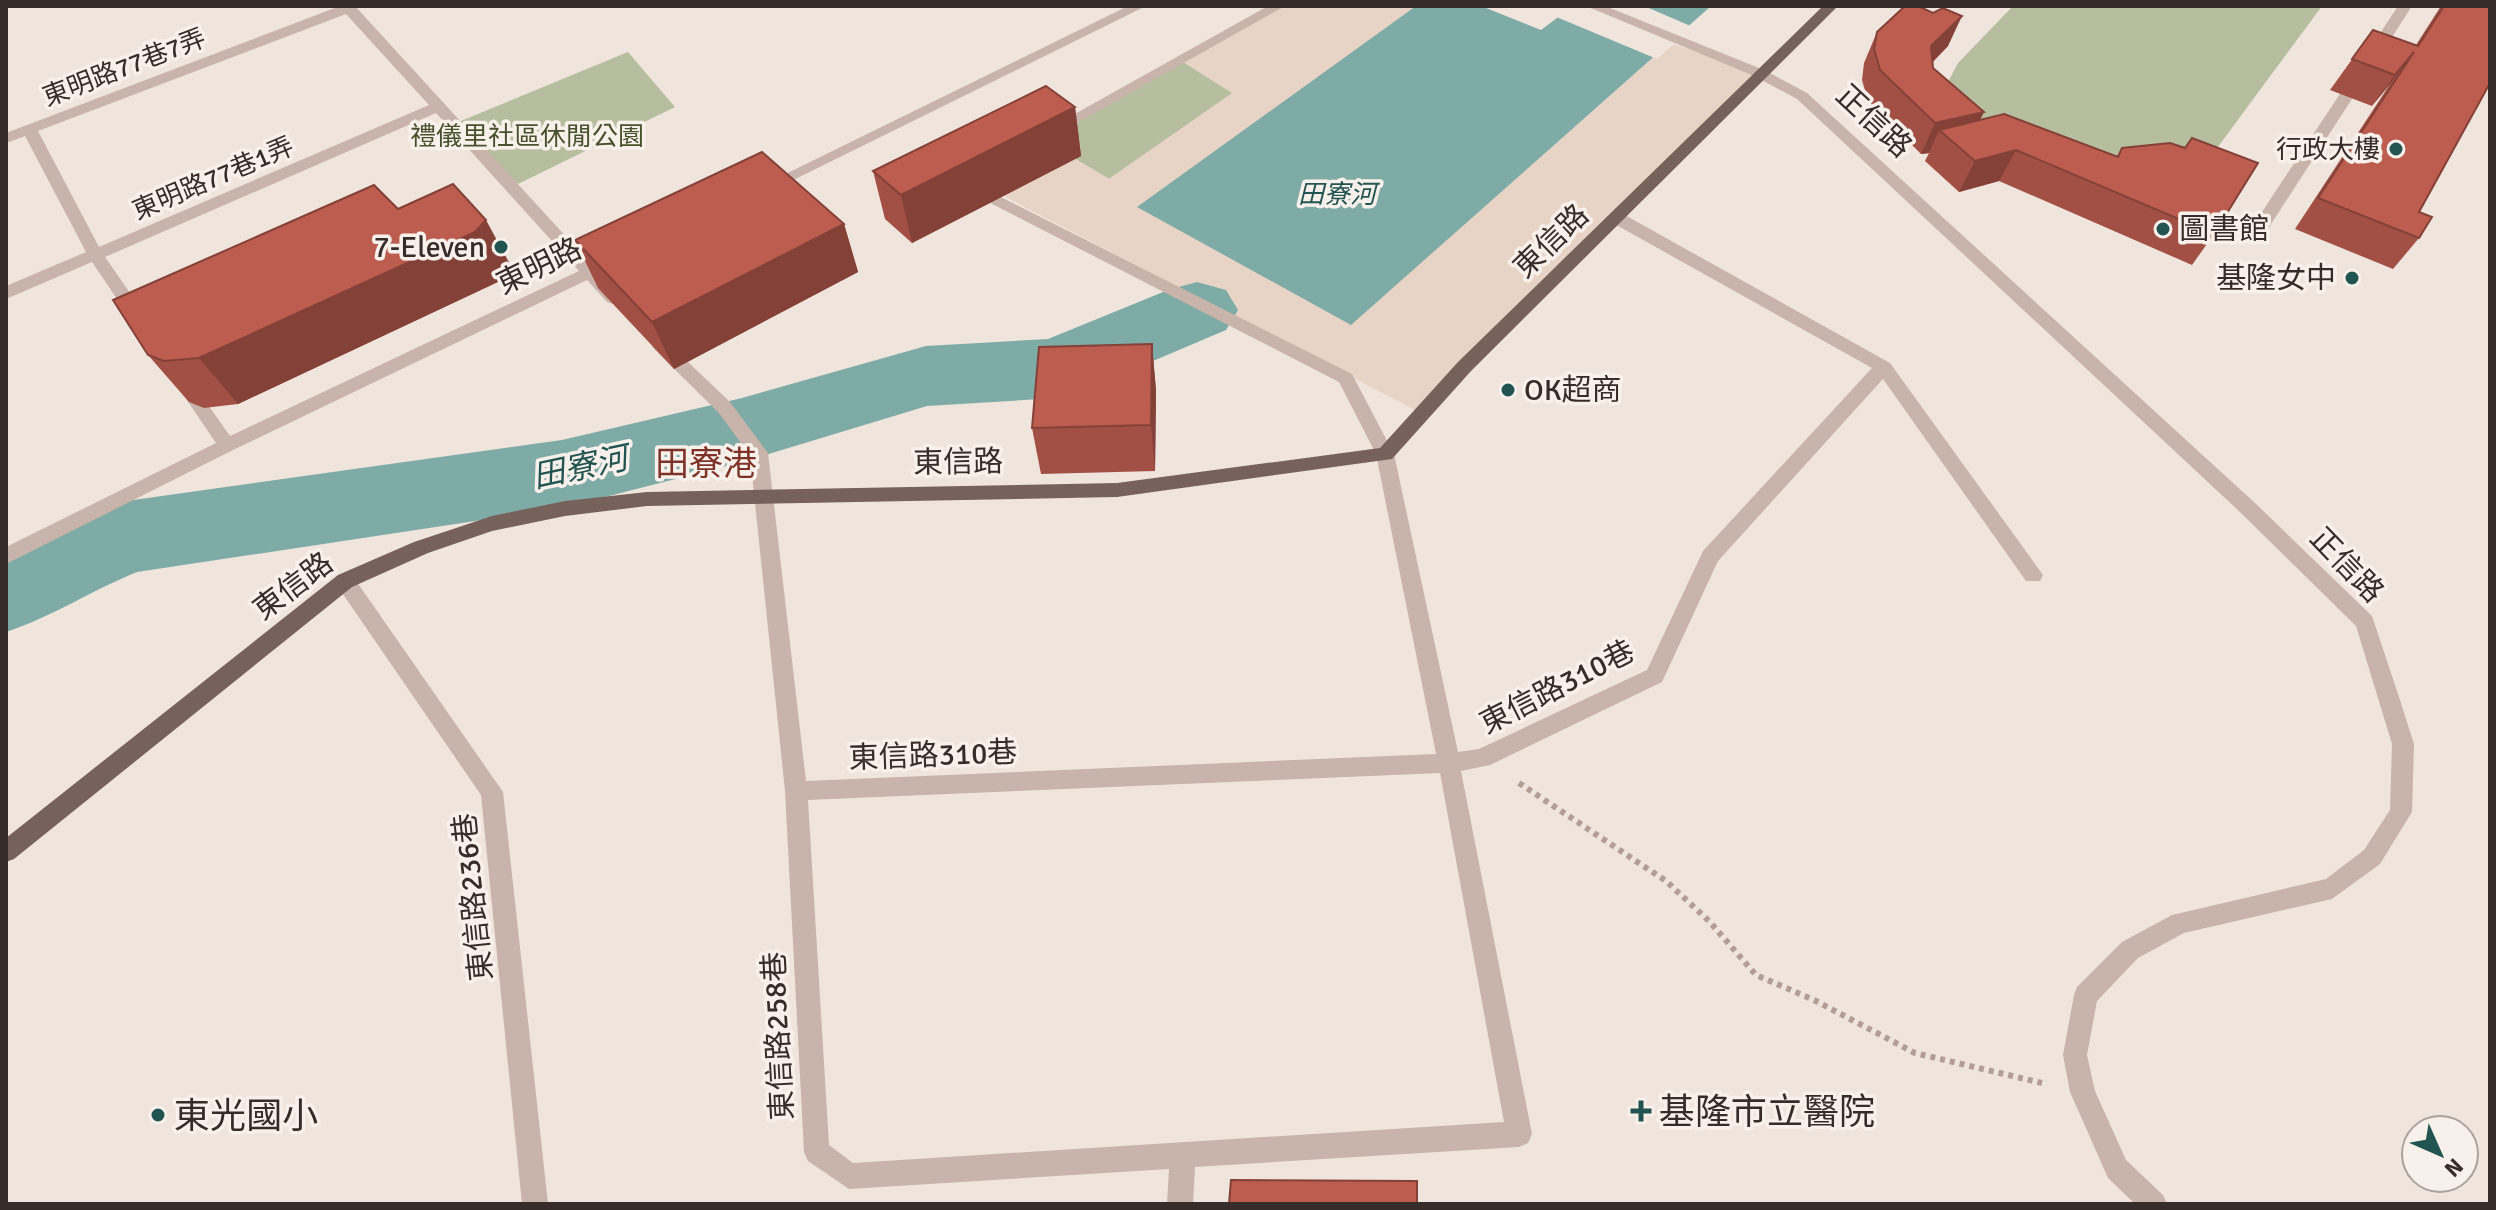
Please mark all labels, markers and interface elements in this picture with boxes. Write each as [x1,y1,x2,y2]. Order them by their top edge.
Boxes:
street label: 東明路77巷7弄 [38,22,210,114]
street label: 正信路 [1828,77,1919,166]
park label: 禮儀里社區休閒公園 [410,121,644,153]
street label: 東明路77巷1弄 [128,131,299,227]
place label: 行政大樓 [2276,134,2380,166]
marker: 行政大樓 [2387,140,2405,158]
water label: 田寮河 [1298,179,1381,211]
street label: 東信路 [1506,197,1597,286]
place label: 圖書館 [2179,211,2269,248]
marker: 圖書館 [2154,220,2172,238]
place label: 7-Eleven [374,229,485,266]
street label: 東明路 [491,230,588,303]
marker: 7-Eleven [492,238,510,256]
place label: 基隆女中 [2216,260,2336,297]
marker: 基隆女中 [2343,269,2361,287]
place label: OK超商 [1524,372,1622,409]
marker: OK超商 [1499,381,1517,399]
water label: 田寮河 [529,437,637,497]
district label: 田寮港 [655,443,757,485]
street label: 東信路 [913,443,1003,482]
street label: 正信路 [2302,520,2391,611]
street label: 東信路 [246,545,340,628]
street label: 東信路310巷 [1474,633,1641,742]
street label: 東信路310巷 [848,734,1018,777]
street label: 東信路236巷 [446,811,501,983]
street label: 東信路258巷 [756,951,801,1121]
place label: 基隆市立醫院 [1659,1090,1875,1135]
place label: 東光國小 [174,1094,318,1139]
marker: 基隆市立醫院 [1630,1100,1652,1122]
marker: 東光國小 [149,1106,167,1124]
north arrow [2400,1114,2480,1194]
text: N [2439,1153,2469,1183]

